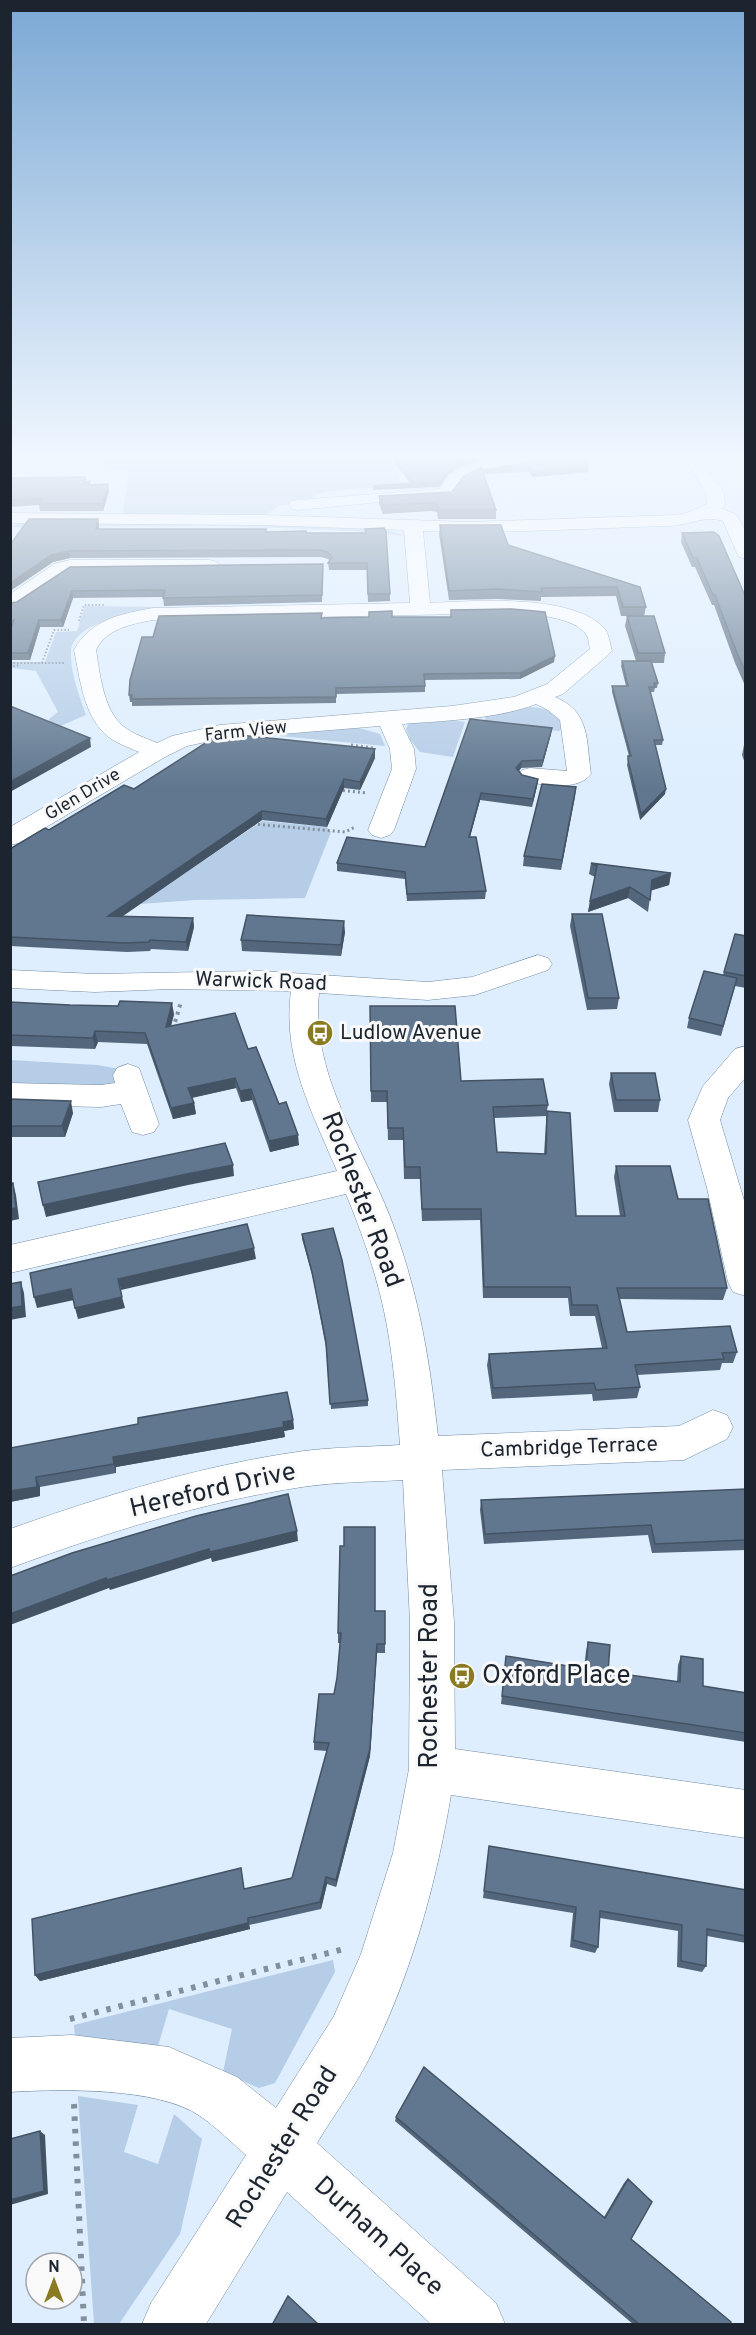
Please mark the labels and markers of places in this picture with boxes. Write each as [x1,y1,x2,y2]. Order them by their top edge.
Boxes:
bus stop icon: Ludlow Avenue [305,1018,335,1048]
place label: Ludlow Avenue [340,1020,482,1047]
place label: Oxford Place [482,1660,630,1693]
bus stop icon: Oxford Place [447,1661,477,1691]

